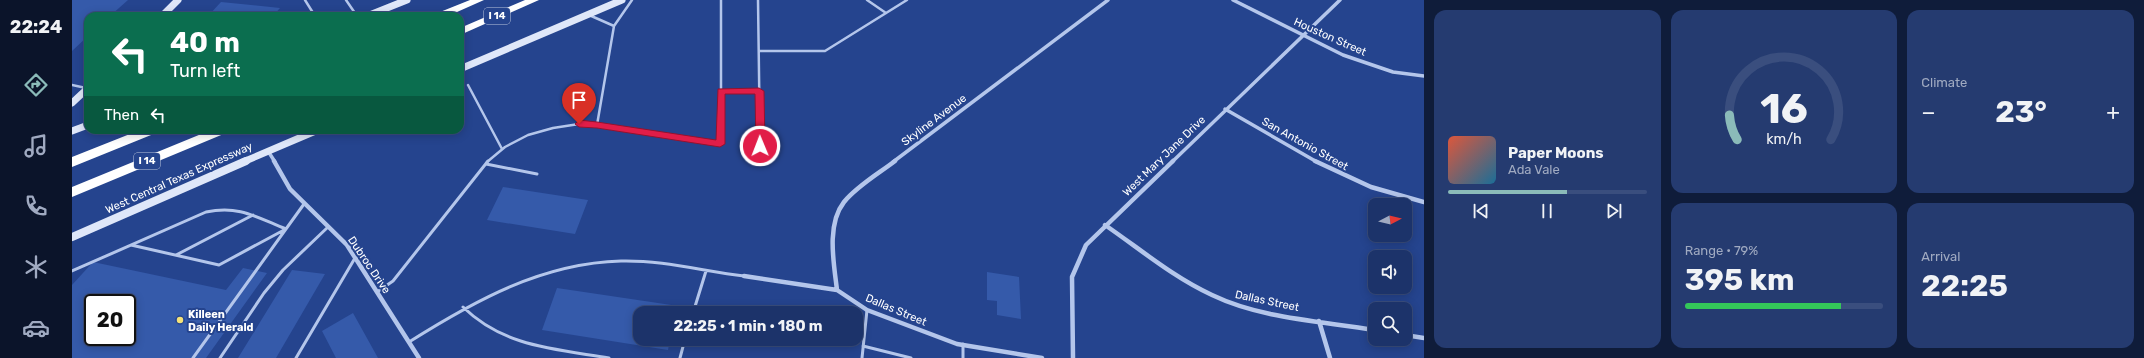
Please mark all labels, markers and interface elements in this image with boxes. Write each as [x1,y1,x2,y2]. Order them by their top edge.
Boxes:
road number: I 14 [484,8,510,24]
street label: Houston Street [1292,15,1369,59]
text: 22:24 [10,16,62,38]
text: 40 m [170,26,240,59]
icon: left [104,28,156,80]
text: Turn left [170,60,240,82]
icon: directions [22,71,50,99]
text: Climate [1921,75,1967,90]
pin [562,83,596,124]
text: 16 [1760,83,1808,132]
icon: arrive [568,89,590,111]
street label: Skyline Avenue [899,91,969,149]
text: 23° [1995,94,2047,130]
text: − [1921,99,1936,126]
text: + [2106,99,2120,126]
icon: left [147,104,169,126]
text: Then [104,106,139,124]
street label: West Mary Jane Drive [1120,113,1208,199]
street label: San Antonio Street [1260,115,1351,173]
position arrow [739,125,781,167]
text: km/h [1766,130,1802,147]
icon: music [22,132,50,160]
street label: West Central Texas Expressway [103,140,255,216]
text: Paper Moons [1508,144,1604,162]
road number: I 14 [134,153,160,169]
text: Ada Vale [1508,162,1560,177]
icon: phone [22,192,50,220]
north arrow [1368,198,1412,242]
map controls [1368,198,1412,346]
icon: previous [1470,200,1492,222]
icon: pause [1536,200,1558,222]
icon: next [1603,200,1625,222]
street label: Dubroc Drive [345,234,393,296]
text: Range · 79% [1685,243,1758,258]
text: Arrival [1921,249,1960,264]
button: sound [1368,250,1412,294]
icon: climate [22,253,50,281]
text: 395 km [1685,262,1794,298]
text: 22:25 [1921,268,2008,304]
street label: Dallas Street [1234,288,1301,314]
street label: Dallas Street [863,291,929,329]
speed limit sign: 20 [84,294,136,346]
button: search [1368,302,1412,346]
place label: Killeen Daily Herald [188,308,254,334]
icon: car [22,314,50,342]
marker: Killeen Daily Herald [175,315,185,325]
text: 22:25 · 1 min · 180 m [673,317,823,335]

